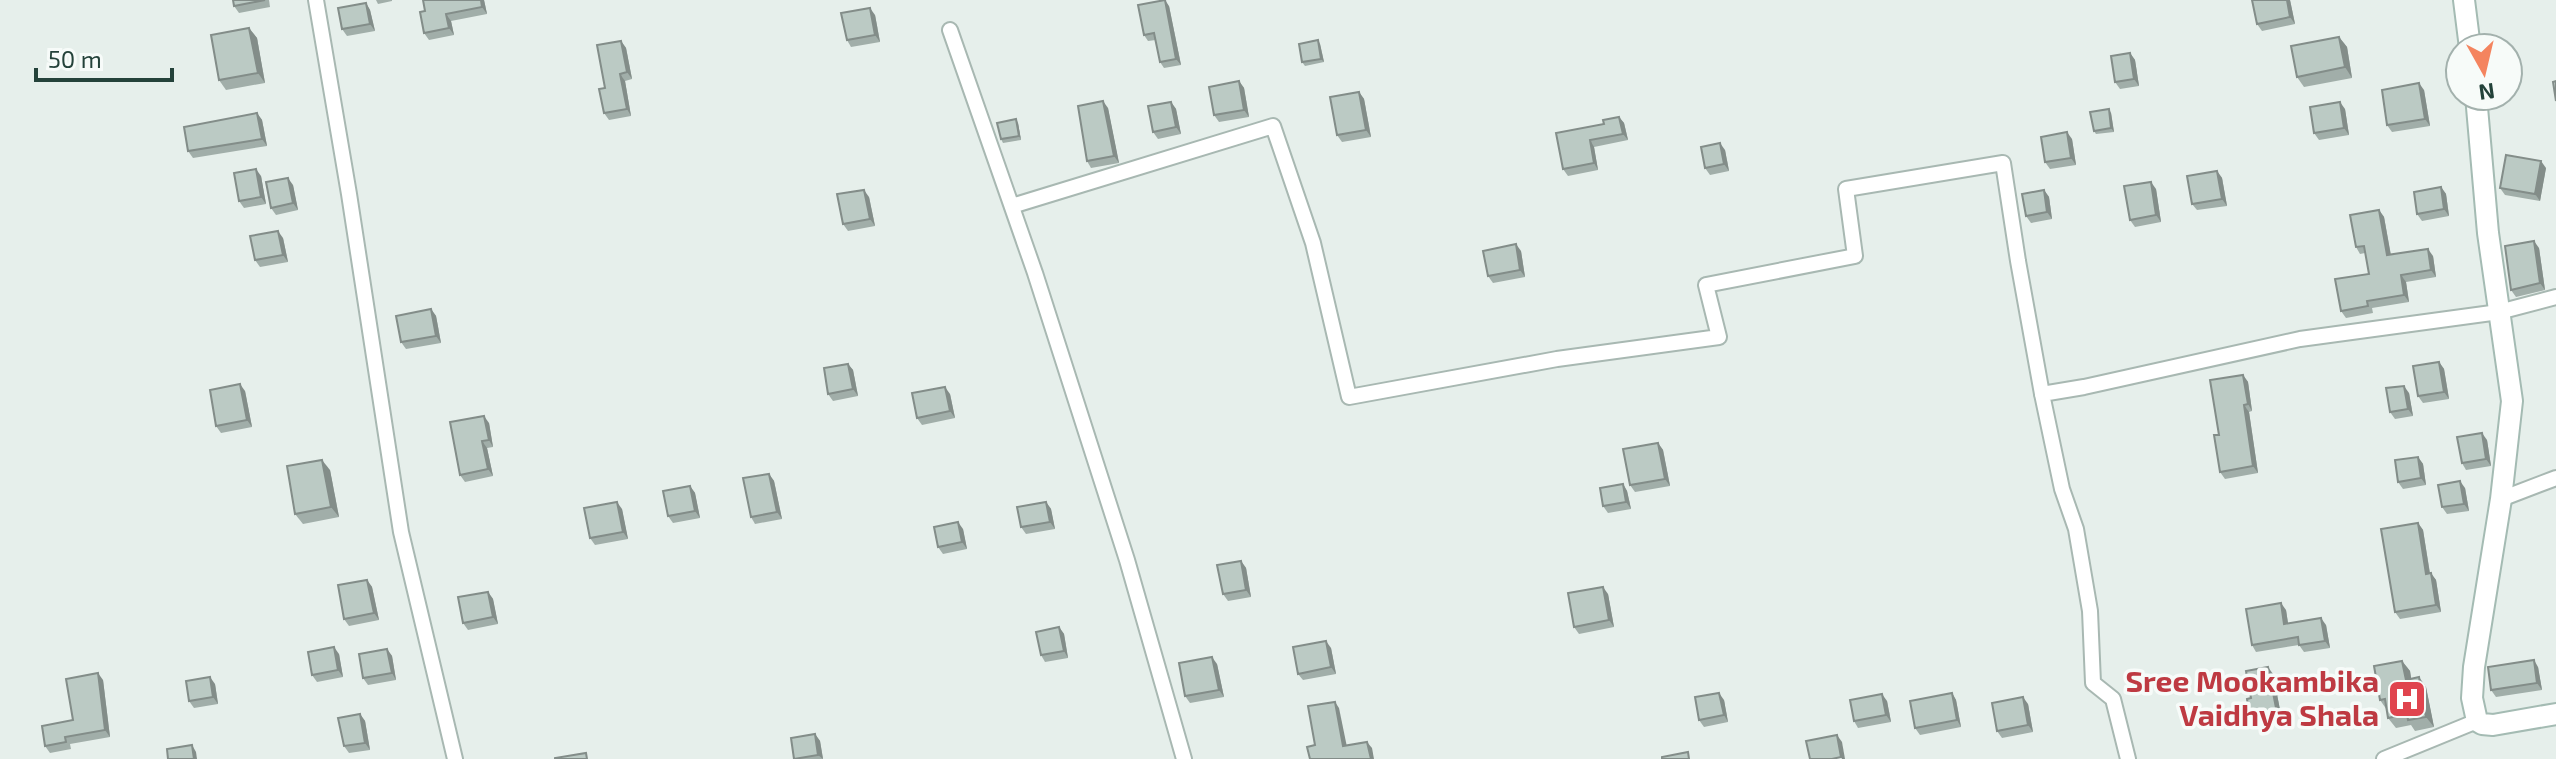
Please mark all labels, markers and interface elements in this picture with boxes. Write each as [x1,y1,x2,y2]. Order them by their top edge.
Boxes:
scale bar [36,32,172,82]
north arrow [2444,32,2524,112]
text: 50 m [48,44,102,73]
text: N [2477,79,2497,107]
place label: Sree Mookambika Vaidhya Shala [2125,662,2379,733]
hospital icon: Sree Mookambika Vaidhya Shala [2386,678,2428,720]

